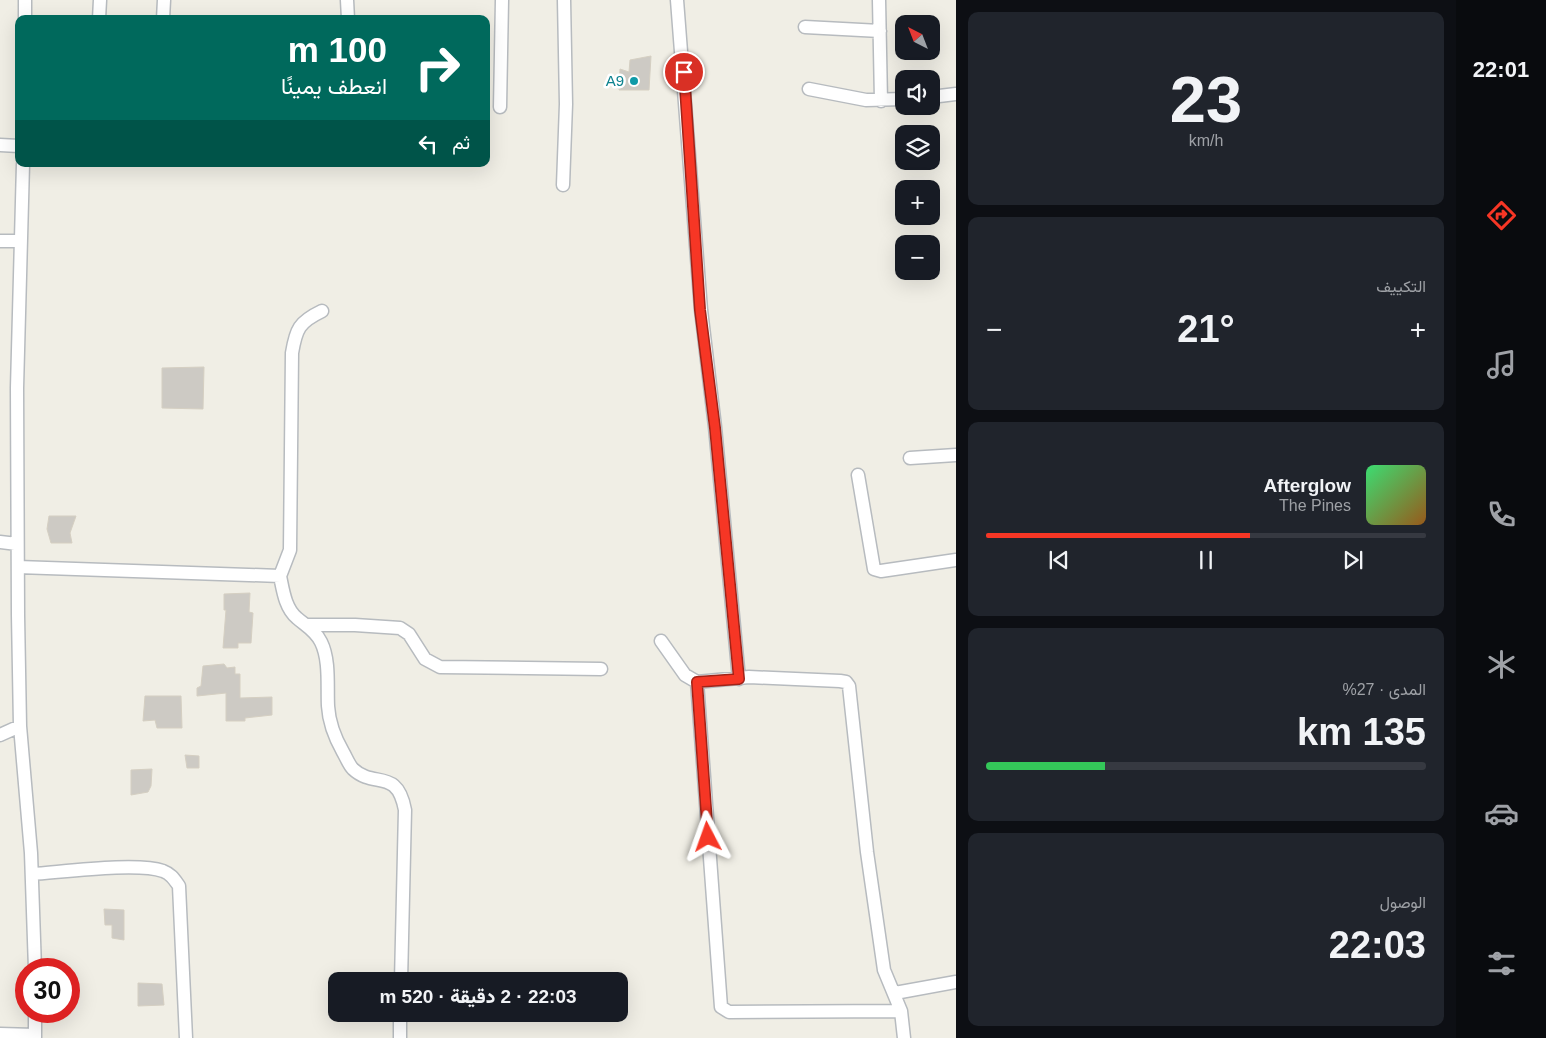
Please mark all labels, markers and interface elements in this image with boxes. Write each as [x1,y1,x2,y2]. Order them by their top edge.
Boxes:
north arrow [895,15,940,60]
map controls [895,15,940,280]
text: 100 m [288,30,387,69]
icon: right [405,35,470,100]
pin [663,51,705,93]
text: 22:01 [1473,57,1529,82]
icon: arrive [670,58,698,86]
text: 23 [1170,63,1242,136]
button: sound [895,70,940,115]
place label: A9 [606,72,624,89]
text: انعطف يمينًا [281,74,387,99]
marker: A9 [628,75,640,87]
button: layers [895,125,940,170]
icon: left [414,130,442,158]
text: ثم [452,132,470,153]
text: km/h [1189,132,1223,149]
button: + [895,180,940,225]
icon: directions [1484,198,1519,233]
button: − [895,235,940,280]
text: التكييف [1376,278,1426,295]
text: 21° [1177,308,1235,350]
text: − [986,314,1002,345]
text: + [1410,314,1426,345]
icon: music [1484,347,1519,382]
text: Afterglow [1263,475,1351,496]
text: The Pines [1279,497,1351,514]
icon: phone [1484,497,1519,532]
icon: previous [1045,546,1073,574]
icon: pause [1192,546,1220,574]
icon: next [1339,546,1367,574]
icon: climate [1484,647,1519,682]
text: المدى · 27% [1342,681,1426,698]
text: 135 km [1297,711,1426,753]
icon: car [1484,796,1519,831]
position arrow [681,810,733,862]
text: الوصول [1380,894,1426,911]
text: 22:03 [1329,924,1426,966]
icon: filters [1484,946,1519,981]
speed limit sign: 30 [15,958,80,1023]
text: 22:03 · 2 دقيقة · 520 m [379,986,577,1007]

